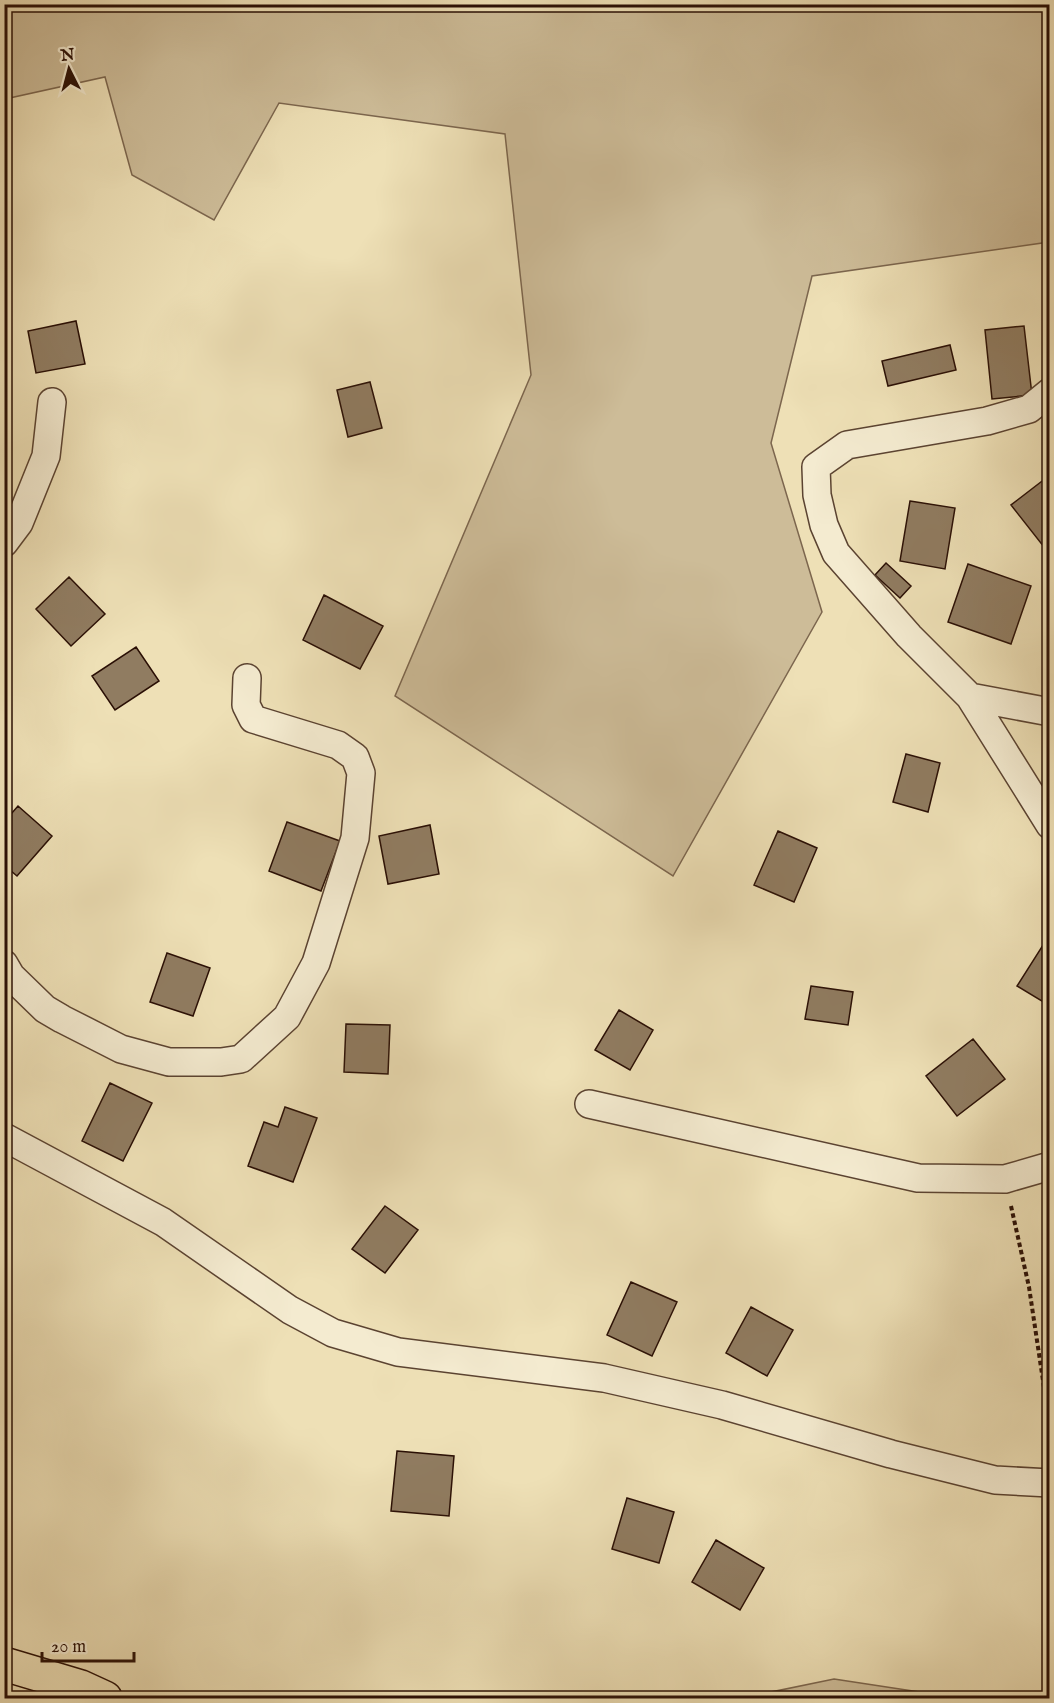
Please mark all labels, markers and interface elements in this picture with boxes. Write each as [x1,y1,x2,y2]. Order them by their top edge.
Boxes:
north arrow [39,39,99,99]
text: N [59,45,76,67]
scale bar [42,1625,134,1663]
text: 20 m [51,1636,86,1659]

